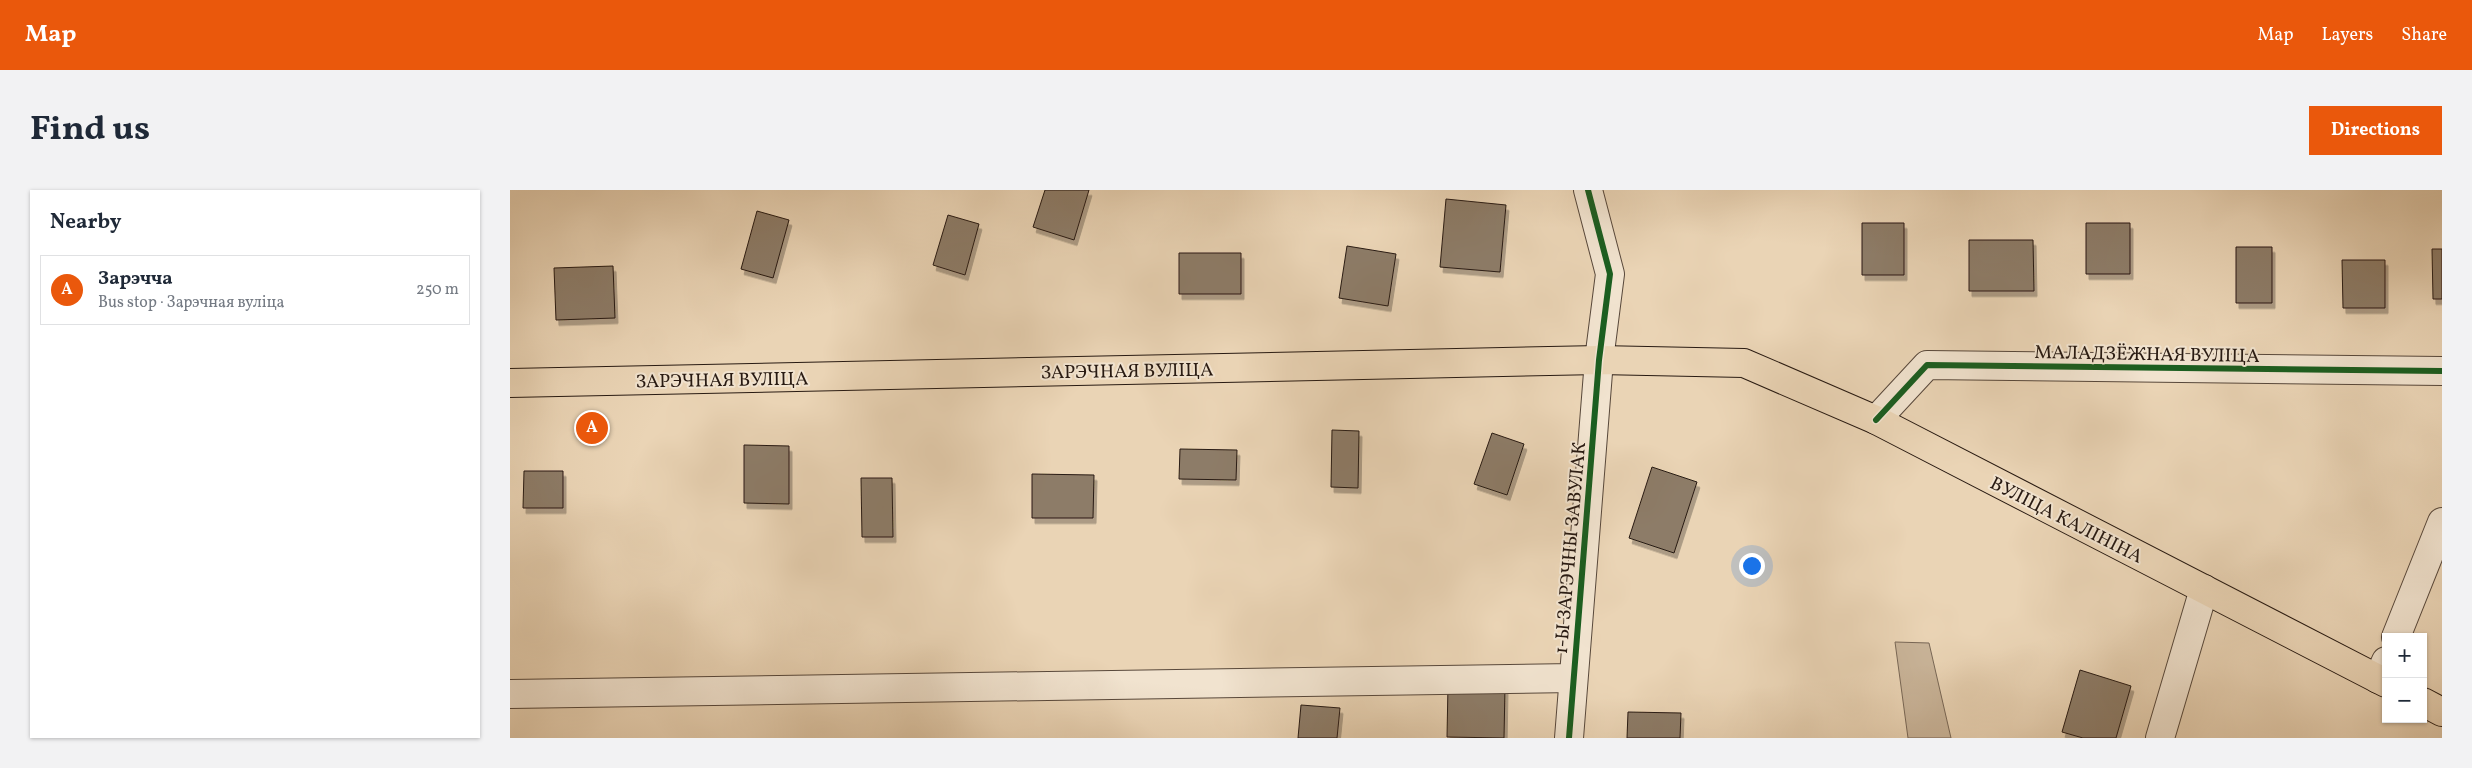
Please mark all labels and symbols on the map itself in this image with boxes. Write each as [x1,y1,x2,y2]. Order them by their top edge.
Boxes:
street label: МАЛАДЗЁЖНАЯ ВУЛІЦА [2034,340,2260,370]
street label: ЗАРЭЧНАЯ ВУЛІЦА [1040,357,1214,387]
street label: ЗАРЭЧНАЯ ВУЛІЦА [635,366,809,396]
pin: A [576,409,608,447]
street label: 1-Ы ЗАРЭЧНЫ ЗАВУЛАК [1549,441,1593,655]
street label: ВУЛІЦА КАЛІНІНА [1985,471,2147,571]
your location [1739,553,1765,579]

